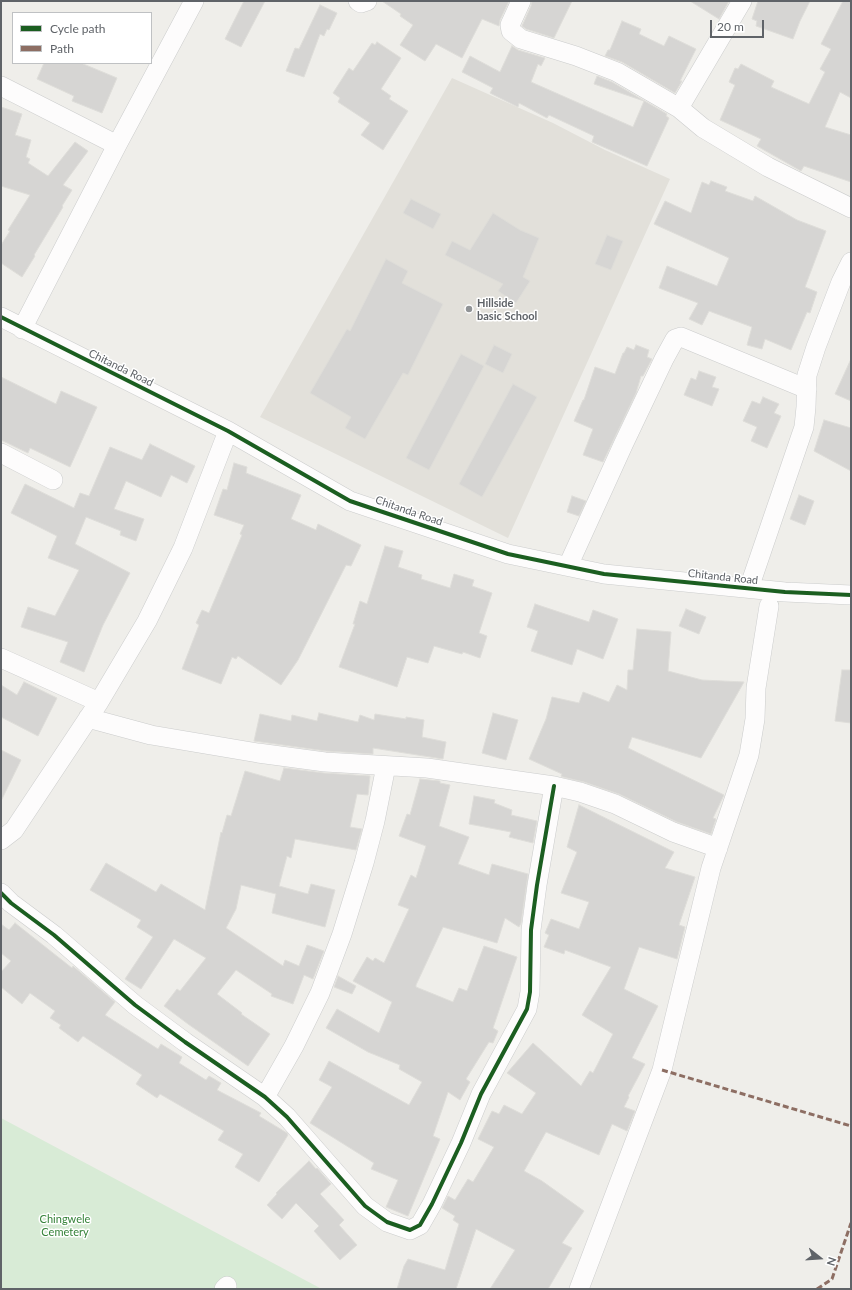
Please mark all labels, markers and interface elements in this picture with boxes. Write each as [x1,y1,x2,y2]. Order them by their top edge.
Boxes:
legend [12,12,152,64]
scale bar [712,12,766,38]
text: 20 m [717,19,744,34]
text: Cycle path [50,21,105,36]
text: Path [50,41,74,56]
place label: Hillside basic School [477,296,537,322]
marker: Hillside basic School [464,304,474,314]
street label: Chitanda Road [86,347,156,389]
street label: Chitanda Road [374,493,444,529]
street label: Chitanda Road [687,567,759,587]
park label: Chingwele Cemetery [40,1212,90,1238]
north arrow [800,1238,840,1278]
text: N [824,1256,839,1268]

